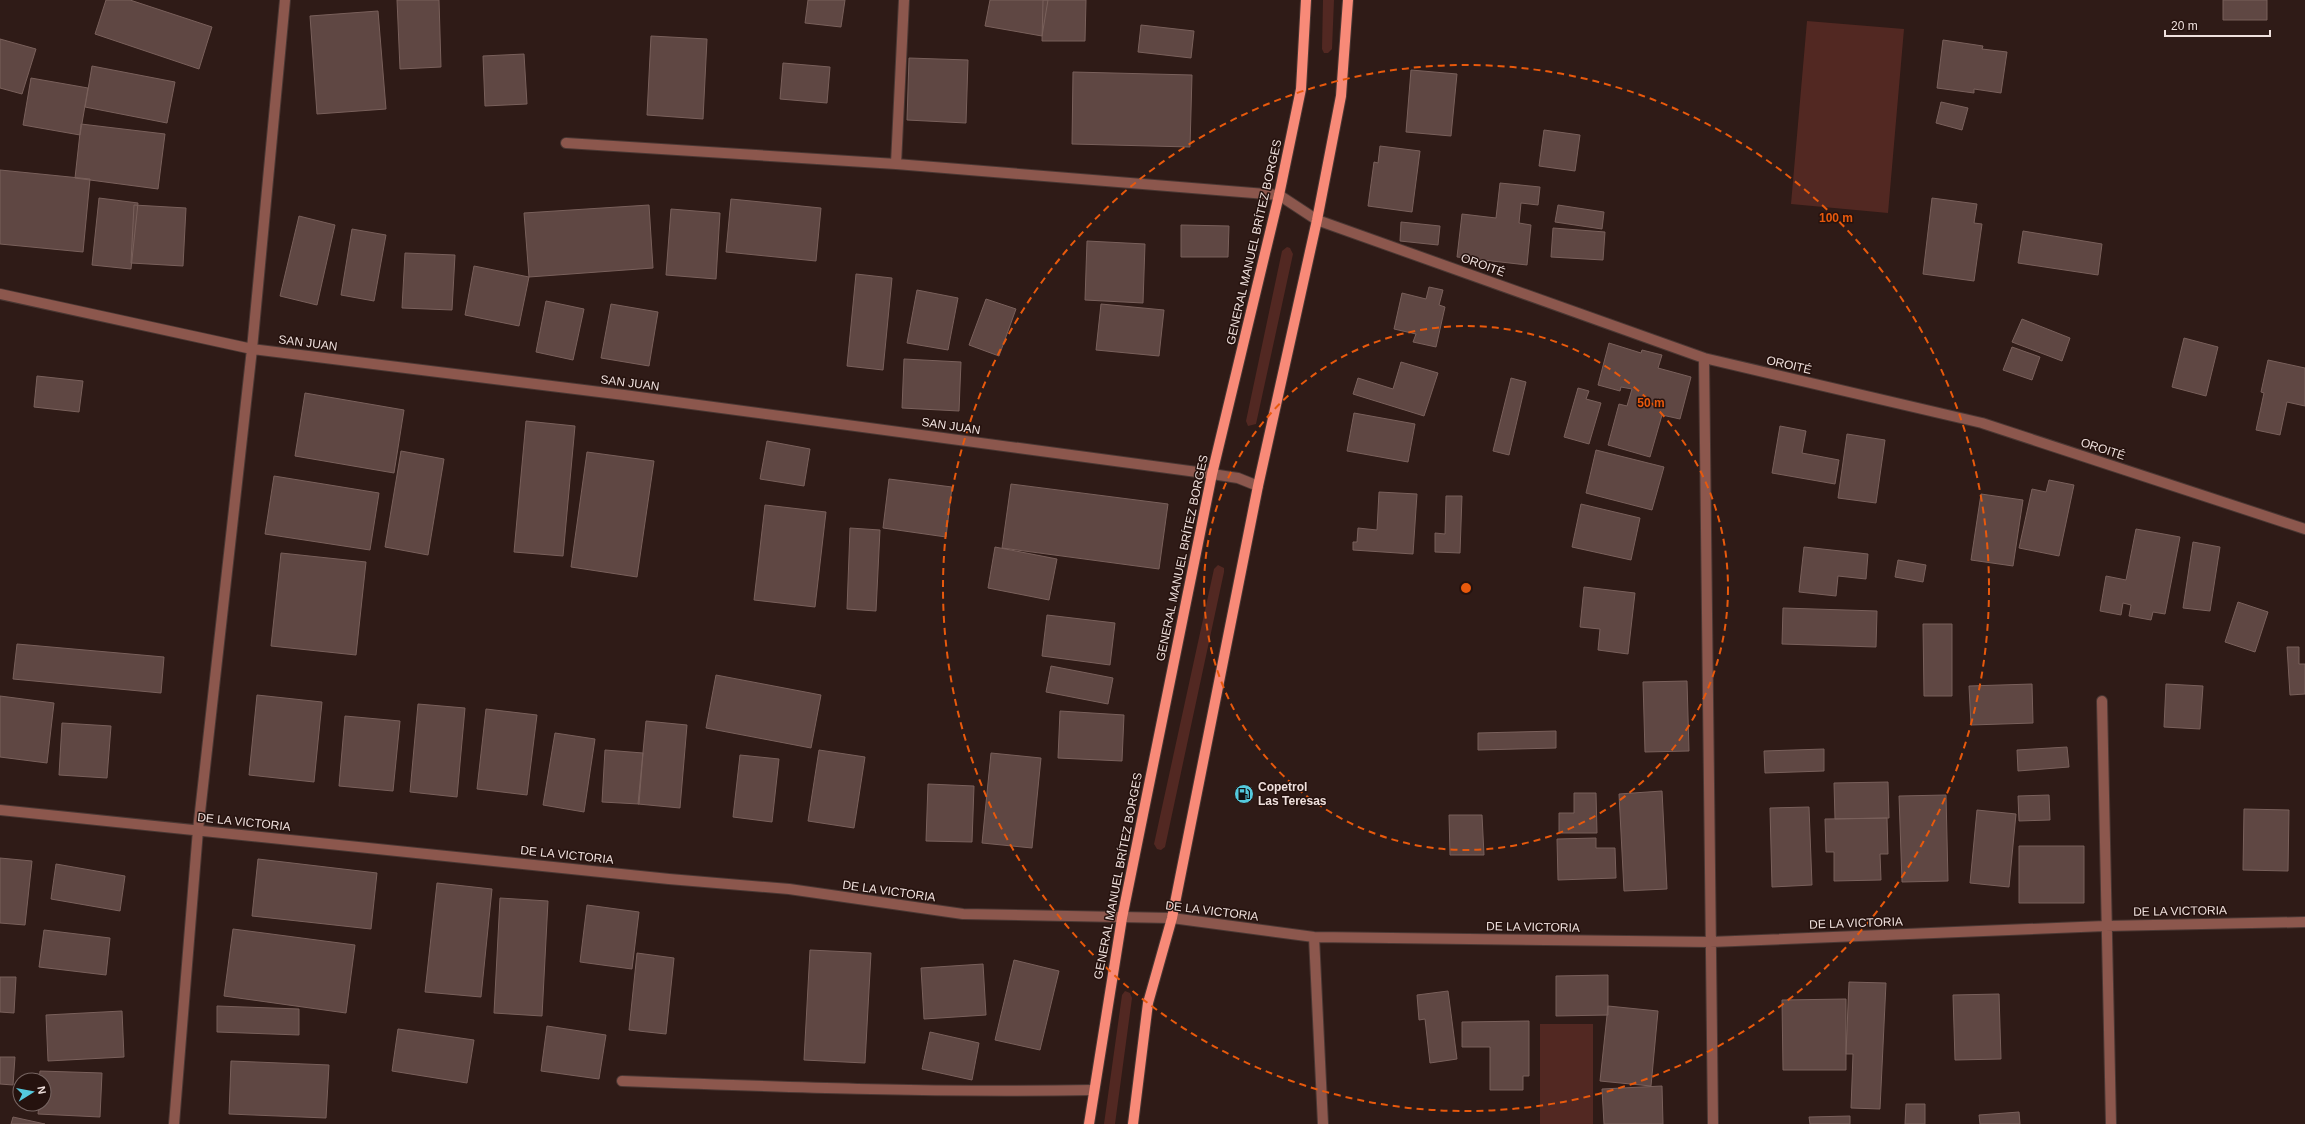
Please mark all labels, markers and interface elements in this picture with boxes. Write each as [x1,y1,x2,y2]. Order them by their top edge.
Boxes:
scale bar [2165,12,2270,38]
text: 20 m [2171,19,2198,33]
street label: GENERAL MANUEL BRÍTEZ BORGES [1223,138,1284,346]
text: 100 m [1819,211,1853,225]
street label: OROITÉ [1459,250,1507,279]
street label: SAN JUAN [278,332,338,354]
street label: OROITÉ [1765,352,1813,377]
street label: SAN JUAN [600,372,660,394]
text: 50 m [1637,396,1665,410]
street label: SAN JUAN [921,415,981,437]
street label: OROITÉ [2079,434,2127,463]
street label: GENERAL MANUEL BRÍTEZ BORGES [1152,453,1211,662]
centre of rings [1459,581,1473,595]
street label: GENERAL MANUEL BRÍTEZ BORGES [1090,771,1145,981]
place label: Copetrol Las Teresas [1258,780,1327,808]
fuel station icon: Copetrol Las Teresas [1233,783,1255,805]
street label: DE LA VICTORIA [197,810,291,834]
street label: DE LA VICTORIA [520,843,614,867]
street label: DE LA VICTORIA [842,878,936,904]
street label: DE LA VICTORIA [1165,898,1259,924]
street label: DE LA VICTORIA [2133,903,2227,919]
street label: DE LA VICTORIA [1809,914,1903,932]
street label: DE LA VICTORIA [1486,919,1580,935]
north arrow [12,1072,52,1112]
text: N [35,1085,48,1095]

